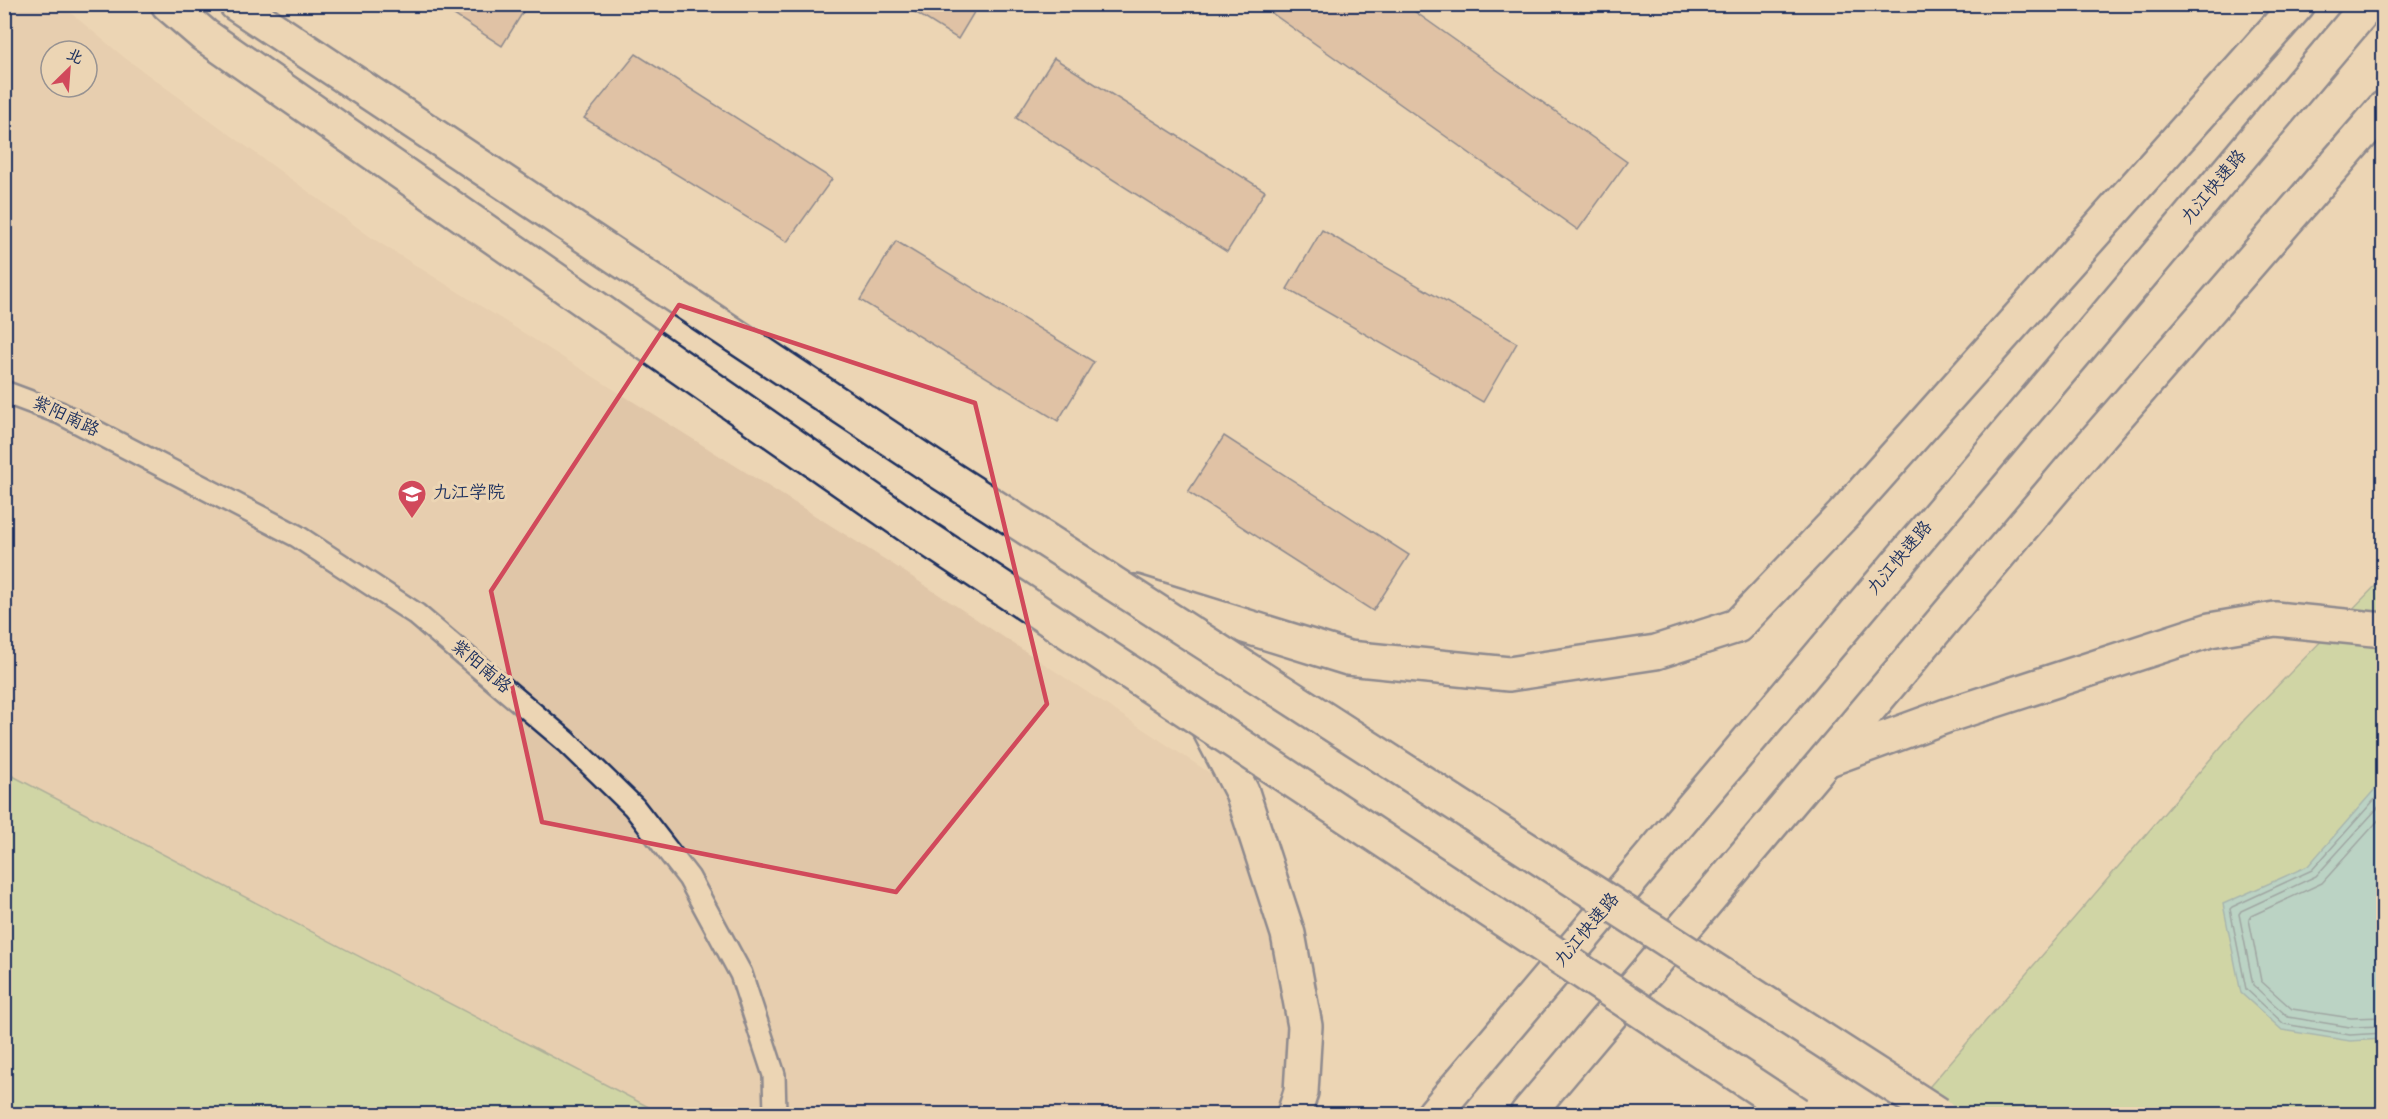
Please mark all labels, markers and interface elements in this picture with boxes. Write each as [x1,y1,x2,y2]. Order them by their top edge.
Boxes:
north arrow [39,39,99,99]
text: 北 [63,46,86,71]
street label: 九江快速路 [2177,146,2252,229]
street label: 紫阳南路 [28,392,102,443]
school or university icon: 九江学院 [396,478,428,520]
place label: 九江学院 [433,483,505,505]
street label: 九江快速路 [1863,517,1938,600]
street label: 紫阳南路 [446,636,515,699]
street label: 九江快速路 [1550,889,1625,972]

